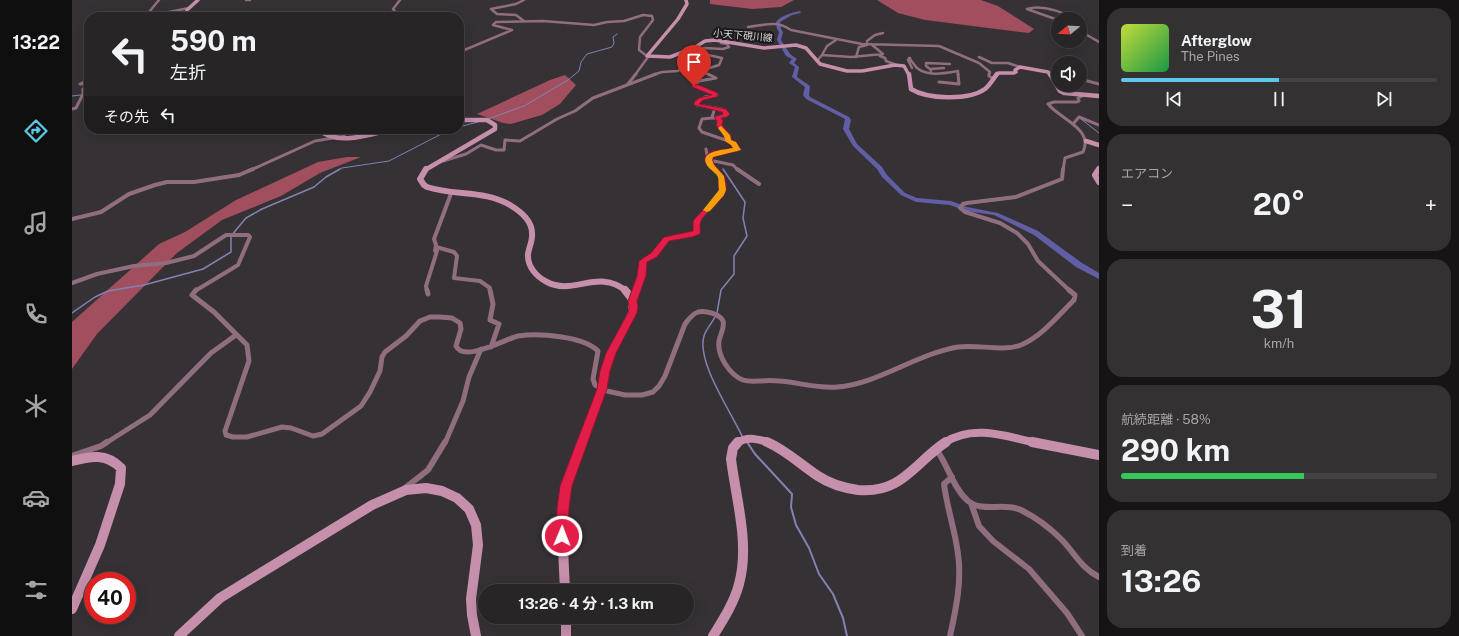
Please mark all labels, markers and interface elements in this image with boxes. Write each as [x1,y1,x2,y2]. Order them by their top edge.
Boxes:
north arrow [1051,12,1087,48]
map controls [1051,12,1087,92]
text: 590 m [170,24,257,57]
street label: 小天下硯川線 [713,26,773,44]
icon: left [104,28,156,80]
text: 13:22 [12,32,60,53]
text: Afterglow [1181,32,1252,49]
pin [677,45,711,86]
text: The Pines [1181,49,1240,64]
icon: arrive [683,51,705,73]
button: sound [1051,56,1087,92]
text: 左折 [170,62,206,83]
icon: previous [1163,88,1185,110]
icon: pause [1268,88,1290,110]
icon: next [1373,88,1395,110]
icon: left [157,104,179,126]
text: その先 [104,108,149,125]
icon: directions [22,117,50,145]
text: エアコン [1121,166,1173,181]
text: 20° [1253,186,1305,222]
text: − [1121,192,1133,218]
text: + [1425,192,1437,218]
icon: music [22,209,50,237]
text: 31 [1251,279,1307,340]
icon: phone [22,300,50,328]
text: km/h [1264,336,1294,351]
icon: climate [22,392,50,420]
text: 航続距離 · 58% [1121,412,1211,427]
text: 290 km [1121,432,1230,468]
icon: car [22,484,50,512]
position arrow [541,515,583,557]
text: 到着 [1121,543,1147,558]
text: 13:26 [1121,563,1201,599]
speed limit sign: 40 [84,572,136,624]
icon: filters [22,576,50,604]
text: 13:26 · 4 分 · 1.3 km [518,595,654,612]

